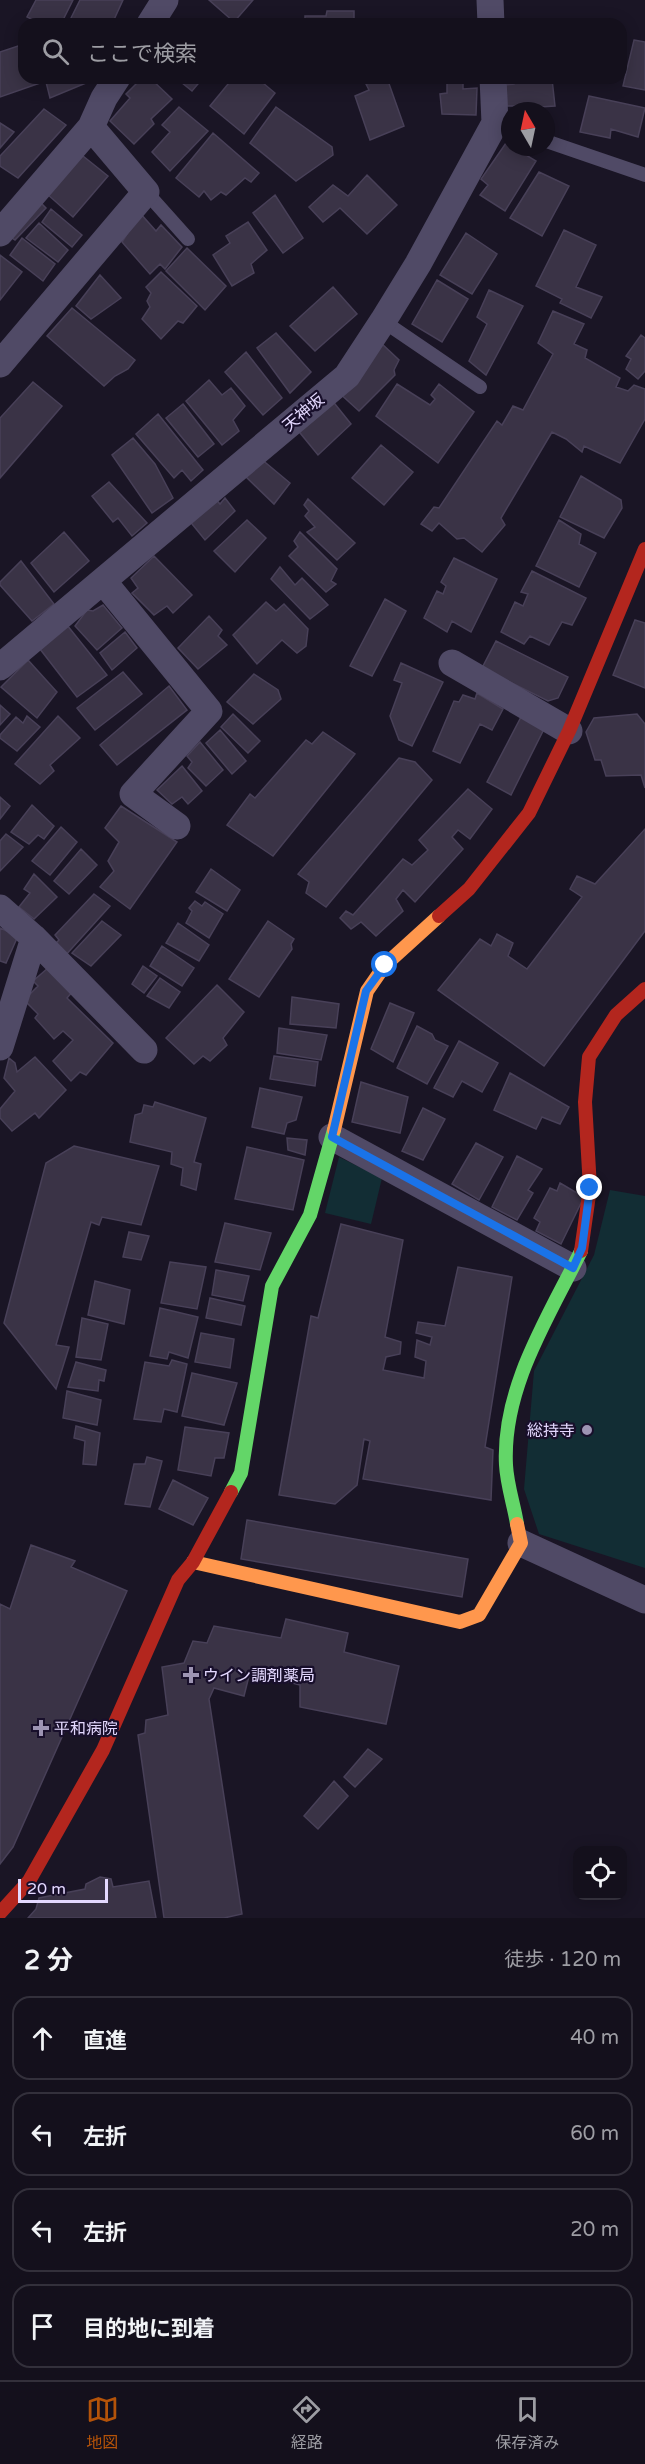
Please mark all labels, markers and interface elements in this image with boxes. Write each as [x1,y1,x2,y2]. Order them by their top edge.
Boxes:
search box [18,18,627,84]
icon: search [39,35,72,68]
text: ここで検索 [87,41,197,67]
north arrow [501,102,555,156]
street label: 天神坂 [279,390,328,436]
route start [371,951,397,977]
route end [576,1174,602,1200]
place label: 総持寺 [527,1421,575,1441]
marker: 総持寺 [580,1423,594,1437]
place label: ウイン調剤薬局 [203,1666,315,1686]
marker: ウイン調剤薬局 [184,1668,198,1682]
marker: 平和病院 [32,1719,50,1737]
place label: 平和病院 [54,1719,118,1739]
map controls [573,1846,627,1900]
button: locate [573,1846,627,1900]
scale bar [18,1876,108,1904]
text: 20 m [27,1879,66,1899]
text: 2 分 [24,1945,73,1976]
text: 徒歩 · 120 m [504,1948,621,1972]
icon: ahead [26,2022,59,2055]
text: 40 m [570,2026,619,2050]
text: 直進 [83,2028,127,2054]
icon: left [26,2118,59,2151]
text: 60 m [570,2122,619,2146]
text: 左折 [83,2124,127,2150]
icon: left [26,2214,59,2247]
text: 20 m [570,2218,619,2242]
text: 左折 [83,2220,127,2246]
icon: arrive [26,2310,59,2343]
text: 目的地に到着 [83,2316,215,2342]
tab: 地図 [86,2393,119,2453]
tab: 経路 [290,2393,323,2453]
tab: 保存済み [495,2393,559,2453]

